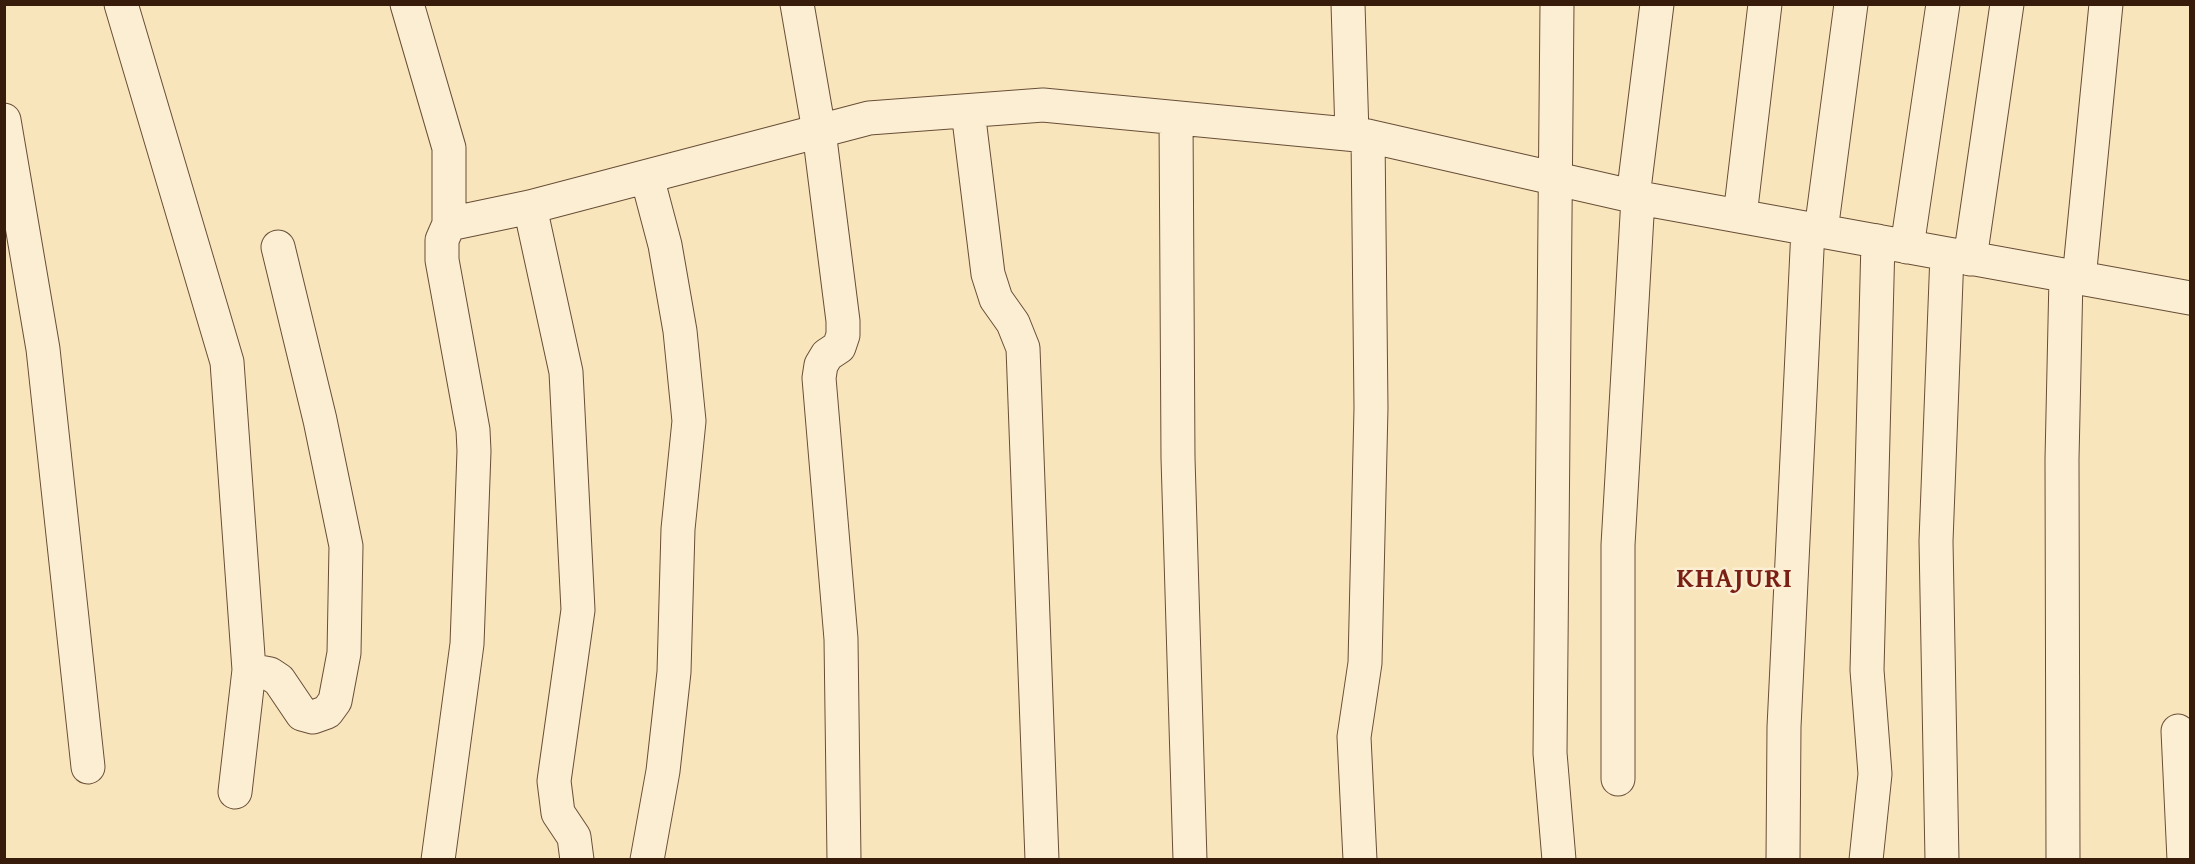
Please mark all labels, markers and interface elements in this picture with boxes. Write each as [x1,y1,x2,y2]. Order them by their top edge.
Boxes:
district label: KHAJURI [1677,564,1793,596]

